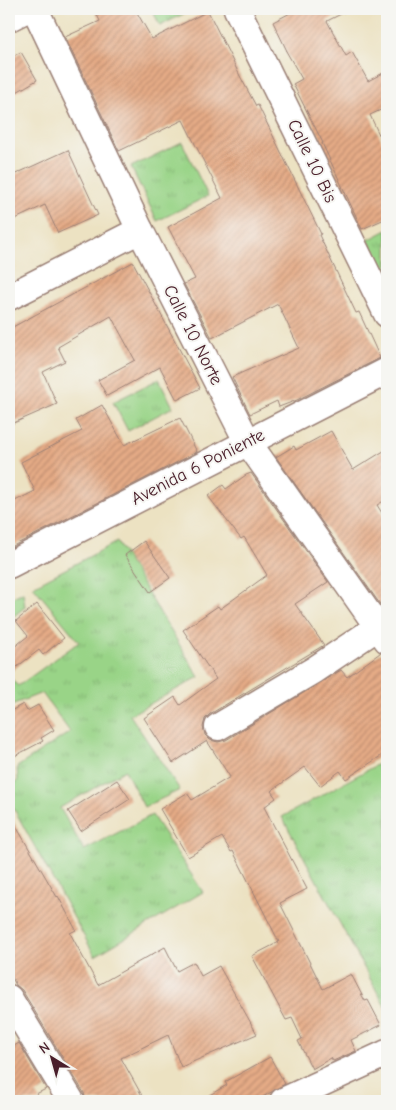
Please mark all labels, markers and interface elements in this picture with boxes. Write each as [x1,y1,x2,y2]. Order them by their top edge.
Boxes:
street label: Calle 10 Bis [283,116,341,206]
street label: Calle 10 Norte [159,281,227,389]
street label: Avenida 6 Poniente [128,424,268,510]
north arrow [28,1032,78,1082]
text: N [36,1038,53,1058]

